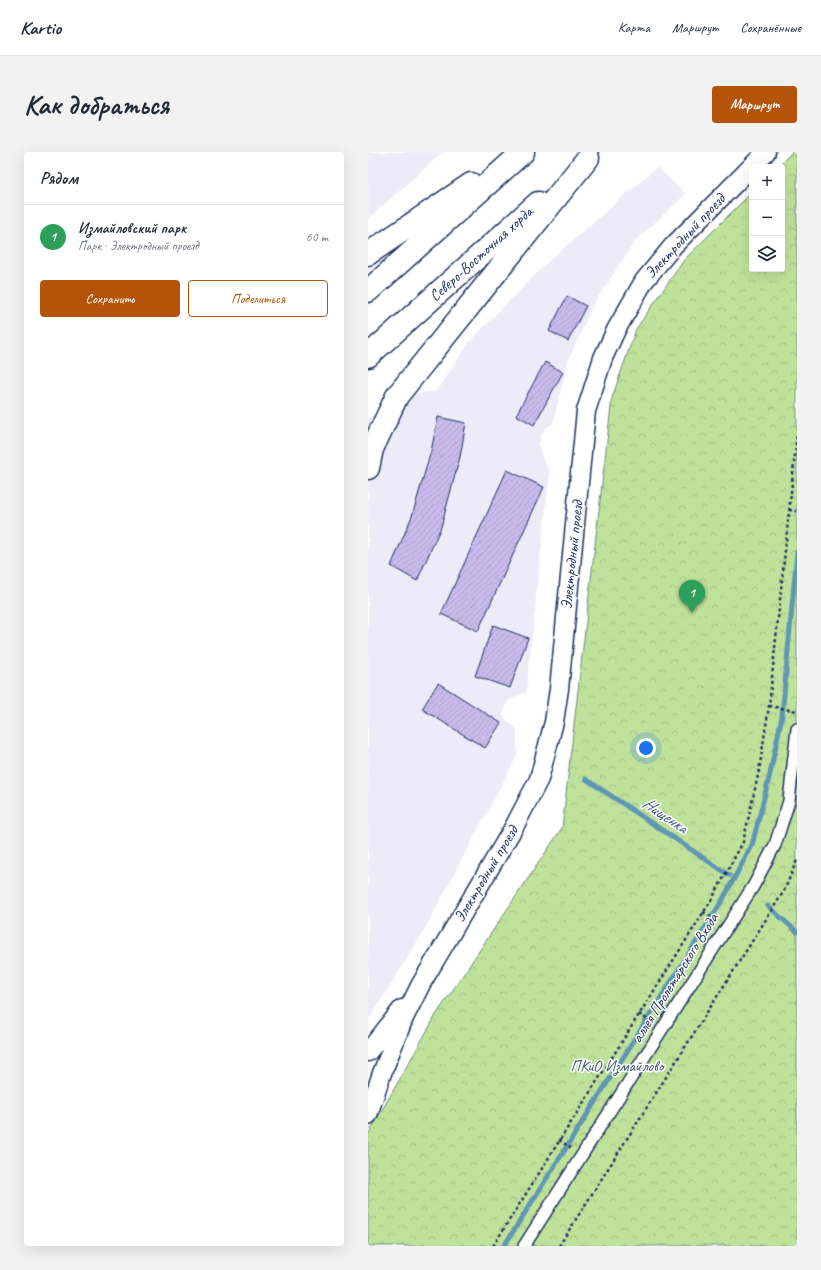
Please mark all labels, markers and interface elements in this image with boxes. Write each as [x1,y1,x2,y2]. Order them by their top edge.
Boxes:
text: Kartio [20,16,61,40]
text: Карта [618,19,650,36]
text: Маршрут [672,19,718,36]
text: Сохранённые [740,19,801,36]
button: Маршрут [712,86,797,123]
text: Как добраться [24,87,169,122]
map controls [749,164,785,272]
button: + [749,164,785,200]
text: Рядом [40,168,78,189]
street label: Электродный проезд [640,188,730,283]
button: − [749,200,785,236]
street label: Северо-Восточная хорда [425,201,538,306]
text: Измайловский парк [78,219,186,238]
text: 1 [50,229,56,245]
text: 60 m [306,229,328,245]
button: layers [749,236,785,272]
text: Парк · Электродный проезд [78,238,199,254]
button: Сохранить [40,280,180,317]
button: Поделиться [188,280,328,317]
street label: Электродный проезд [556,498,588,610]
pin: 1 [679,580,705,613]
your location [636,738,656,758]
water label: Нищенка [638,792,693,839]
street label: Электродный проезд [449,821,523,926]
street label: аллея Пролетарского Входа [627,909,724,1047]
park label: ПКиО Измайлово [571,1056,666,1076]

